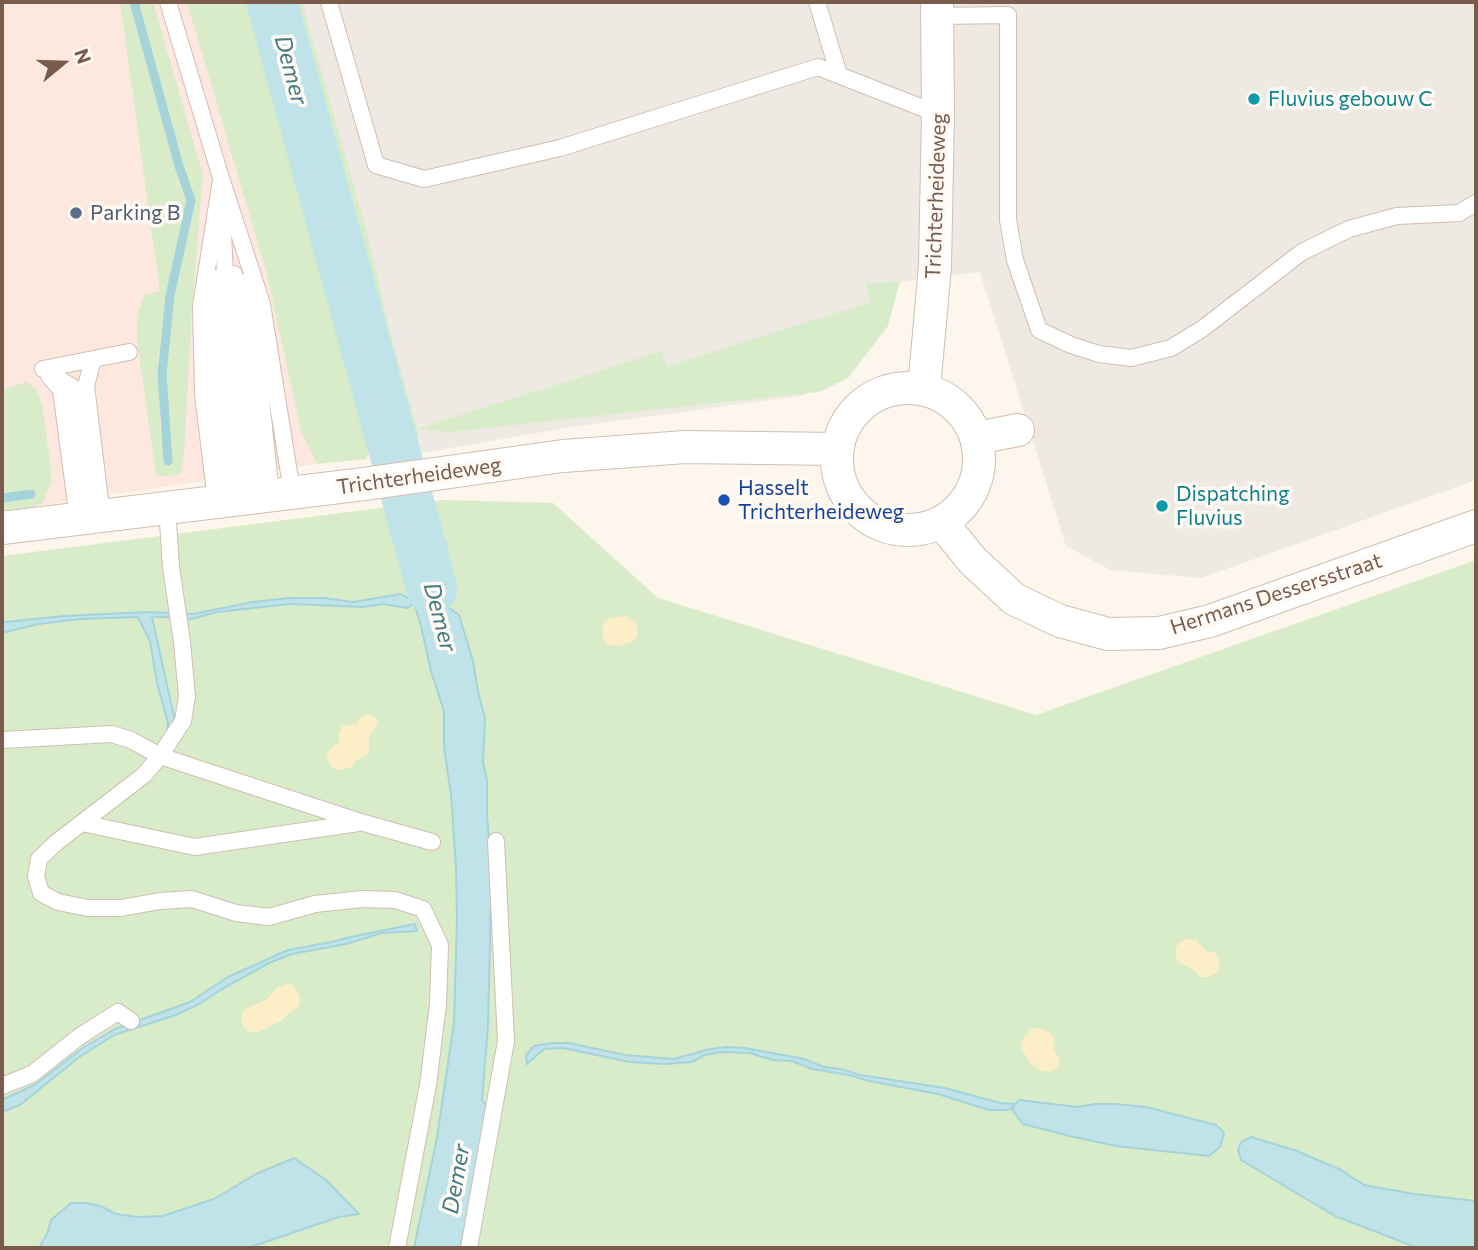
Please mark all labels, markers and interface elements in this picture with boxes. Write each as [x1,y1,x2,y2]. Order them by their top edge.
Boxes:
north arrow [28,28,98,98]
water label: Demer [269,32,313,108]
text: N [70,46,97,66]
place label: Fluvius gebouw C [1268,86,1433,112]
marker: Fluvius gebouw C [1246,91,1262,107]
street label: Trichterheideweg [921,113,951,279]
place label: Parking B [90,200,180,226]
marker: Parking B [68,205,84,221]
street label: Trichterheideweg [335,452,503,500]
place label: Hasselt Trichterheideweg [738,475,904,525]
place label: Dispatching Fluvius [1176,481,1290,531]
marker: Hasselt Trichterheideweg [716,492,732,508]
marker: Dispatching Fluvius [1154,498,1170,514]
street label: Hermans Dessersstraat [1167,548,1385,640]
water label: Demer [418,579,462,655]
water label: Demer [436,1142,476,1216]

